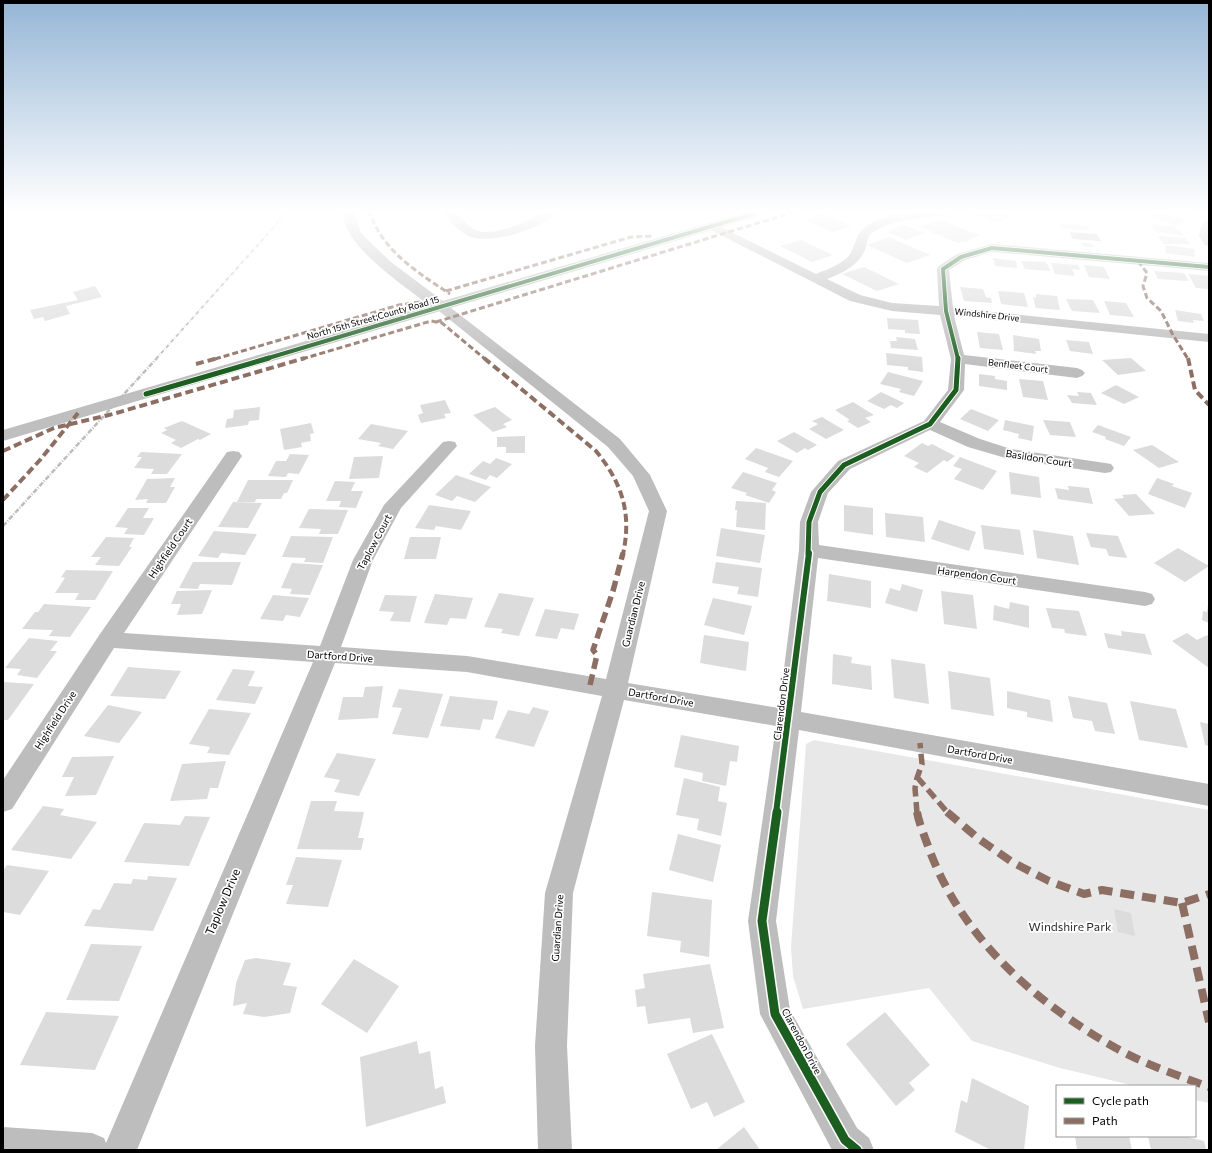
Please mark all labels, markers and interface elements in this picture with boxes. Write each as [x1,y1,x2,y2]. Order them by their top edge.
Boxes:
street label: North 15th Street;County Road 15 [305,293,440,342]
street label: Windshire Drive [954,306,1020,323]
street label: Benfleet Court [987,356,1049,375]
street label: Basildon Court [1005,447,1073,469]
street label: Taplow Court [354,512,394,572]
street label: Highfield Court [146,516,194,580]
street label: Harpendon Court [937,564,1017,586]
street label: Guardian Drive [619,580,647,648]
street label: Dartford Drive [307,648,373,664]
street label: Clarendon Drive [771,667,791,741]
street label: Dartford Drive [627,685,695,709]
street label: Highfield Drive [32,688,78,752]
street label: Dartford Drive [946,742,1014,766]
street label: Taplow Drive [202,866,242,937]
street label: Guardian Drive [549,894,565,962]
park label: Windshire Park [1029,919,1112,933]
street label: Clarendon Drive [780,1006,824,1076]
legend [1056,1085,1196,1137]
text: Cycle path [1092,1093,1149,1107]
text: Path [1092,1113,1118,1127]

